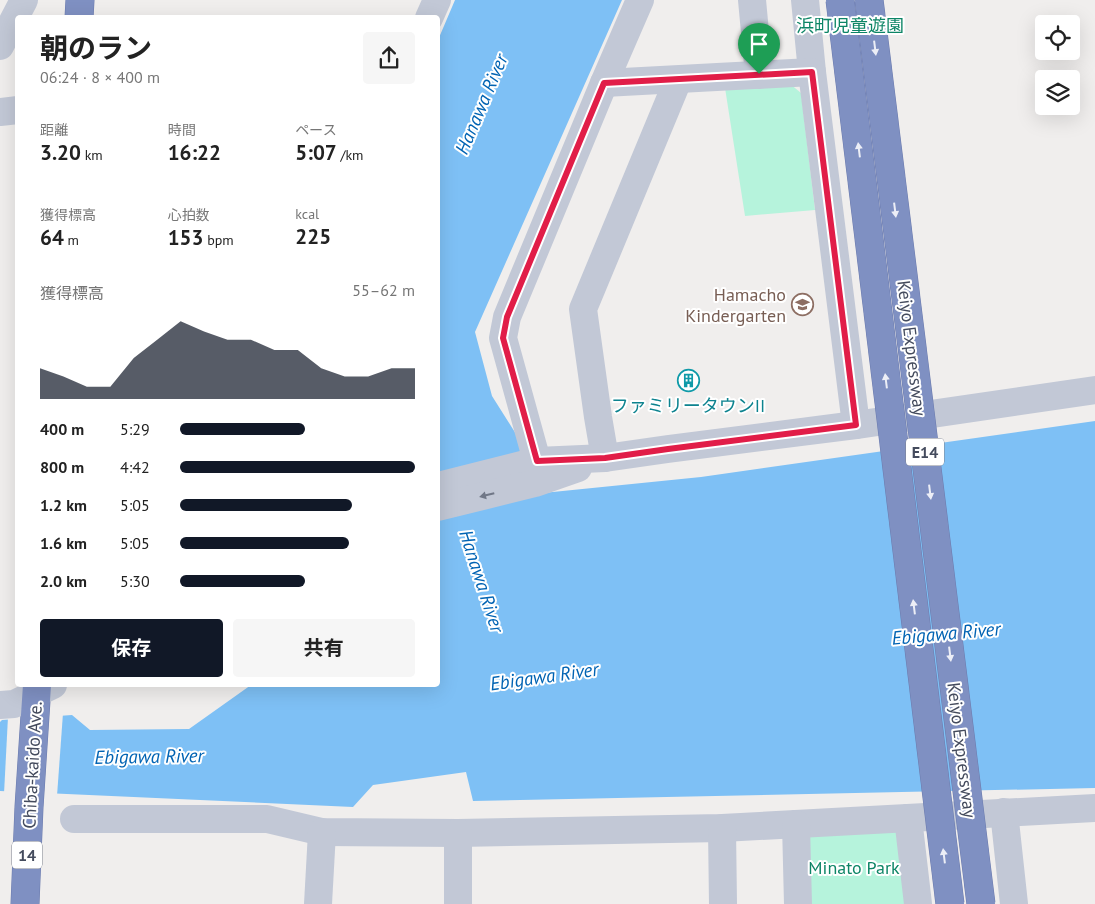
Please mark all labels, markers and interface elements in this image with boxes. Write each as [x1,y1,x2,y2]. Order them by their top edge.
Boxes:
park label: 浜町児童遊園 [796,14,904,37]
map controls [1035,15,1080,115]
button: locate [1035,15,1080,60]
pin [738,23,780,74]
text: 朝のラン [40,29,152,66]
icon: arrive [745,30,773,58]
button: share [363,32,415,84]
one-way arrow [871,41,879,57]
water label: Hanawa River [449,49,514,158]
text: 06:24 · 8 × 400 m [40,67,160,87]
button: layers [1035,70,1080,115]
text: 距離 [40,121,68,139]
text: 時間 [168,121,196,139]
text: ペース [295,121,337,139]
text: 3.20 [40,139,81,166]
text: 16:22 [168,139,221,166]
text: 5:07 [295,139,337,166]
one-way arrow [855,141,863,157]
text: km [81,146,103,164]
text: /km [337,146,363,164]
one-way arrow [891,202,899,218]
text: kcal [295,205,319,223]
text: 獲得標高 [40,206,96,224]
text: 心拍数 [168,206,210,224]
text: 225 [295,223,331,250]
text: 64 [40,224,64,251]
text: 153 [168,224,203,251]
text: m [64,231,79,249]
text: bpm [203,231,234,249]
street label: Keiyo Expressway [892,279,932,418]
text: 55–62 m [352,280,415,300]
text: 獲得標高 [40,283,104,303]
place label: Hamacho Kindergarten [685,283,786,327]
school or university icon: Hamacho Kindergarten [790,292,814,316]
building icon: ファミリータウンII [676,368,700,392]
one-way arrow [882,372,890,388]
place label: ファミリータウンII [611,394,765,417]
text: 400 m [40,419,84,439]
text: 5:29 [120,419,150,439]
road number: E14 [906,438,944,466]
text: 800 m [40,457,84,477]
text: 4:42 [120,457,150,477]
one-way arrow [926,485,934,501]
one-way arrow [480,491,495,499]
text: 1.2 km [40,495,87,515]
text: 5:05 [120,495,150,515]
water label: Hanawa River [454,527,510,637]
text: 1.6 km [40,533,87,553]
text: 5:05 [120,533,150,553]
text: 2.0 km [40,571,87,591]
text: 5:30 [120,571,150,591]
one-way arrow [910,599,918,615]
water label: Ebigawa River [891,616,1003,650]
button: 保存 [40,619,223,677]
button: 共有 [233,619,415,677]
one-way arrow [946,646,954,662]
water label: Ebigawa River [488,656,602,695]
street label: Keiyo Expressway [942,681,982,820]
street label: Chiba-kaido Ave. [17,701,47,829]
water label: Ebigawa River [94,743,206,769]
road number: 14 [12,842,42,868]
one-way arrow [940,847,948,863]
park label: Minato Park [808,856,900,879]

